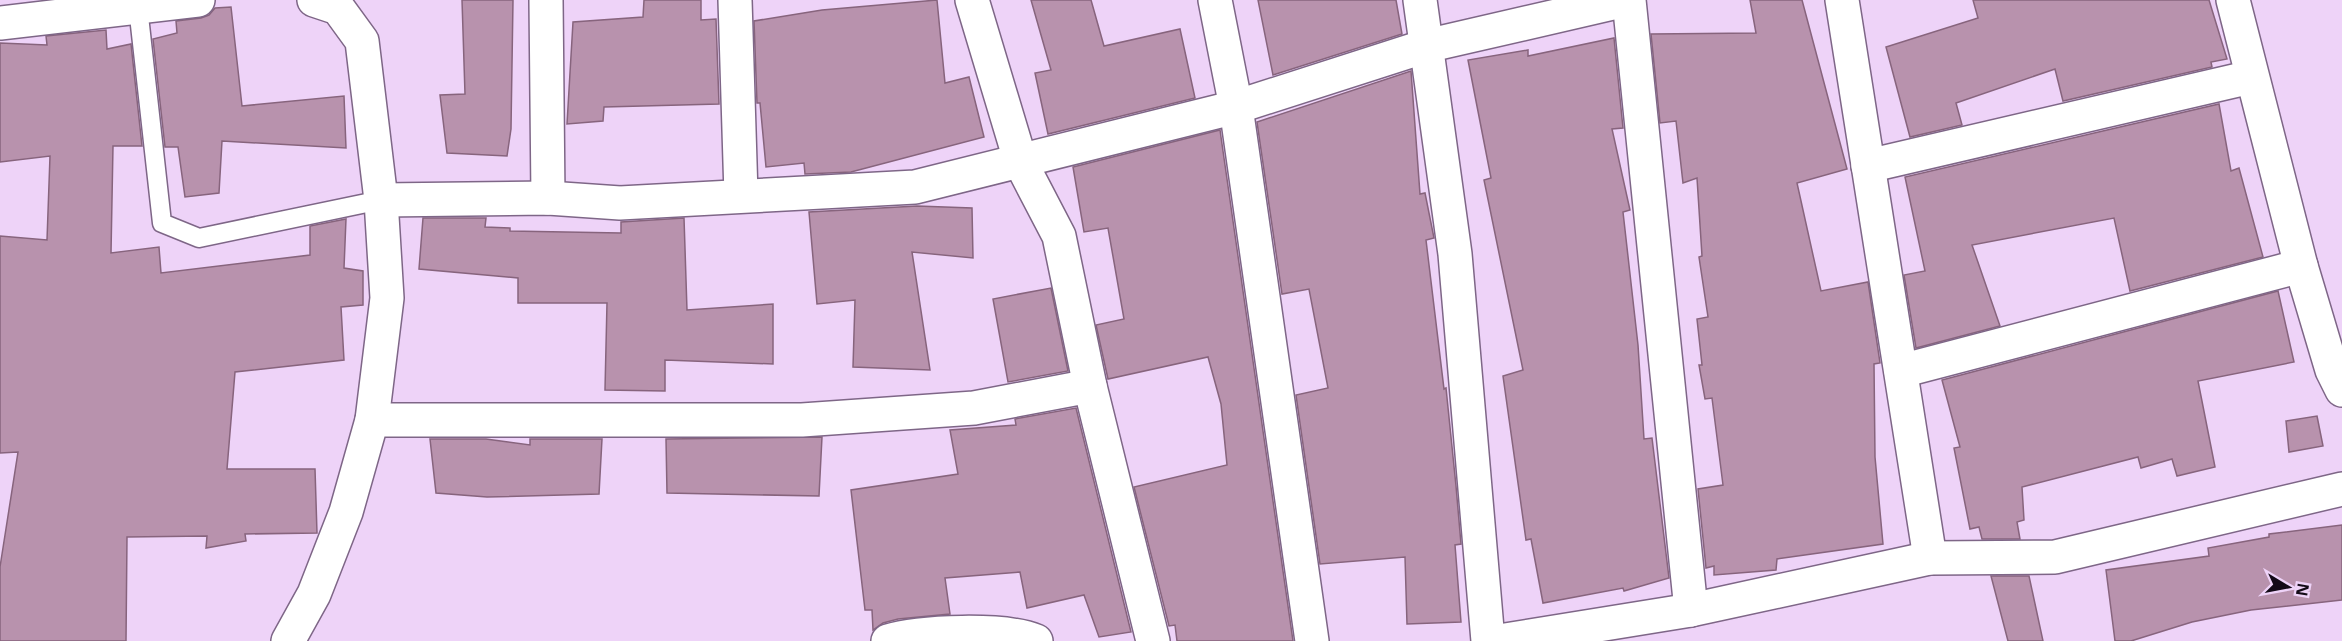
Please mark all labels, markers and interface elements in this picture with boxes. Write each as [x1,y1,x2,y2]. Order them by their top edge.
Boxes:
north arrow [2258,557,2318,617]
text: N [2291,581,2315,598]

